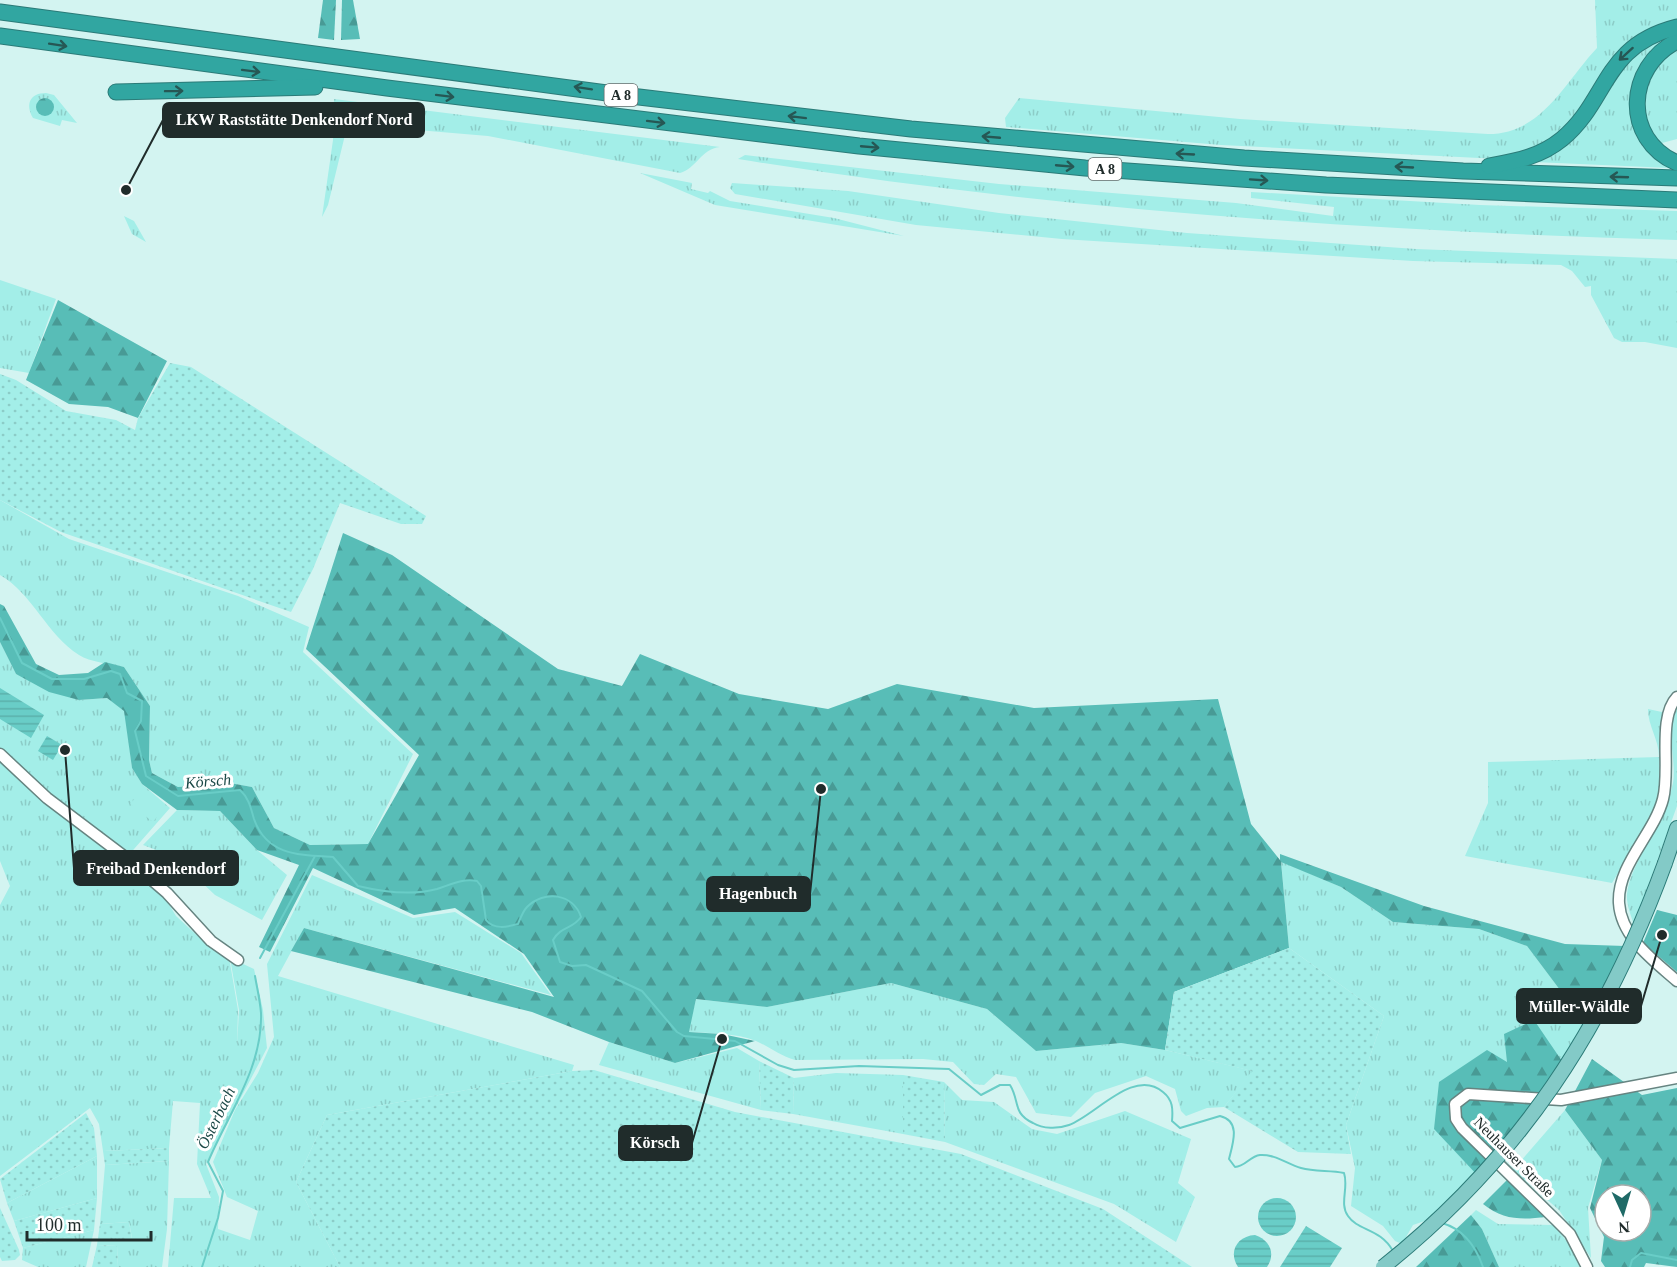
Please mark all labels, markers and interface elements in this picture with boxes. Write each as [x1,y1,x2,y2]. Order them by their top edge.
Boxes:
one-way arrow [47,39,67,50]
one-way arrow [1619,47,1634,61]
one-way arrow [241,65,260,76]
one-way arrow [574,83,594,94]
road number: A 8 [604,84,638,106]
one-way arrow [164,85,184,97]
one-way arrow [435,90,454,101]
callout: LKW Raststätte Denkendorf Nord [163,103,424,137]
text: LKW Raststätte Denkendorf Nord [176,111,412,128]
one-way arrow [788,111,808,122]
one-way arrow [645,117,665,128]
one-way arrow [982,131,1002,142]
one-way arrow [860,142,880,153]
one-way arrow [1176,148,1196,159]
road number: A 8 [1088,158,1122,180]
one-way arrow [1054,161,1074,172]
one-way arrow [1395,162,1415,173]
one-way arrow [1609,171,1629,183]
one-way arrow [1248,175,1268,186]
water label: Körsch [183,771,232,792]
callout: Freibad Denkendorf [74,851,238,885]
text: Freibad Denkendorf [86,860,227,877]
callout: Hagenbuch [707,877,810,911]
text: Hagenbuch [719,885,797,903]
callout: Müller-Wäldle [1517,989,1641,1023]
text: Müller-Wäldle [1529,998,1629,1015]
water label: Österbach [194,1084,238,1152]
street label: Neuhauser Straße [1471,1114,1557,1200]
callout: Körsch [619,1126,692,1160]
text: Körsch [630,1134,680,1151]
north arrow [1593,1183,1653,1243]
scale bar [27,1204,152,1242]
text: 100 m [36,1215,82,1235]
text: N [1617,1219,1630,1236]

